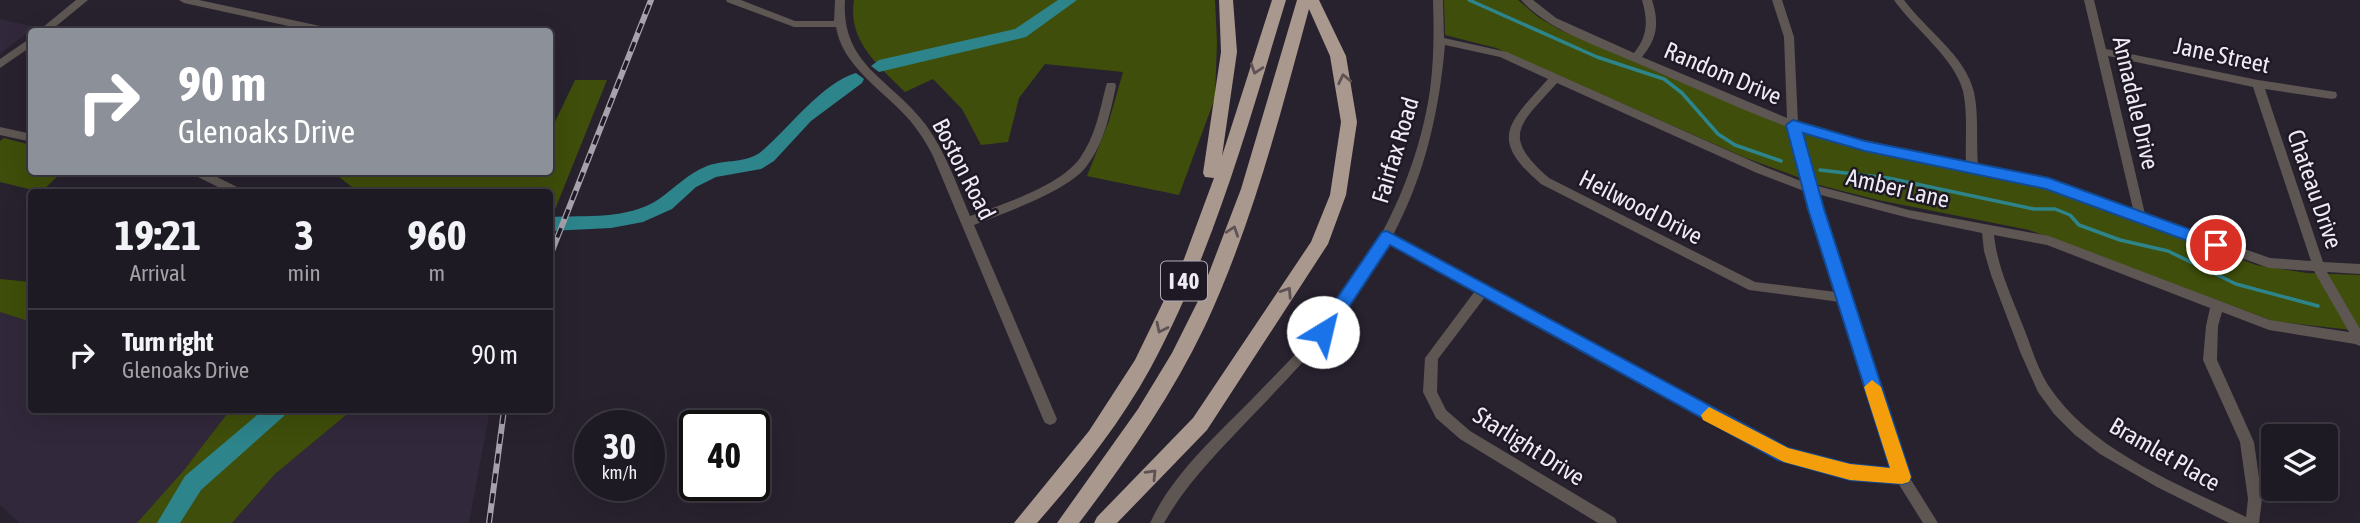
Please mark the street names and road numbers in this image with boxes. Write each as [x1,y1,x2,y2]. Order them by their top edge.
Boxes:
street label: Jane Street [2172,32,2272,78]
street label: Annadale Drive [2108,34,2164,172]
street label: Random Drive [1660,36,1786,110]
street label: Fairfax Road [1366,94,1424,206]
street label: Boston Road [927,114,1001,224]
street label: Chateau Drive [2282,126,2348,252]
street label: Amber Lane [1844,163,1952,213]
street label: Heilwood Drive [1575,164,1707,250]
road number: I 40 [1161,262,1207,300]
street label: Starlight Drive [1468,401,1590,491]
street label: Bramlet Place [2105,412,2225,496]

